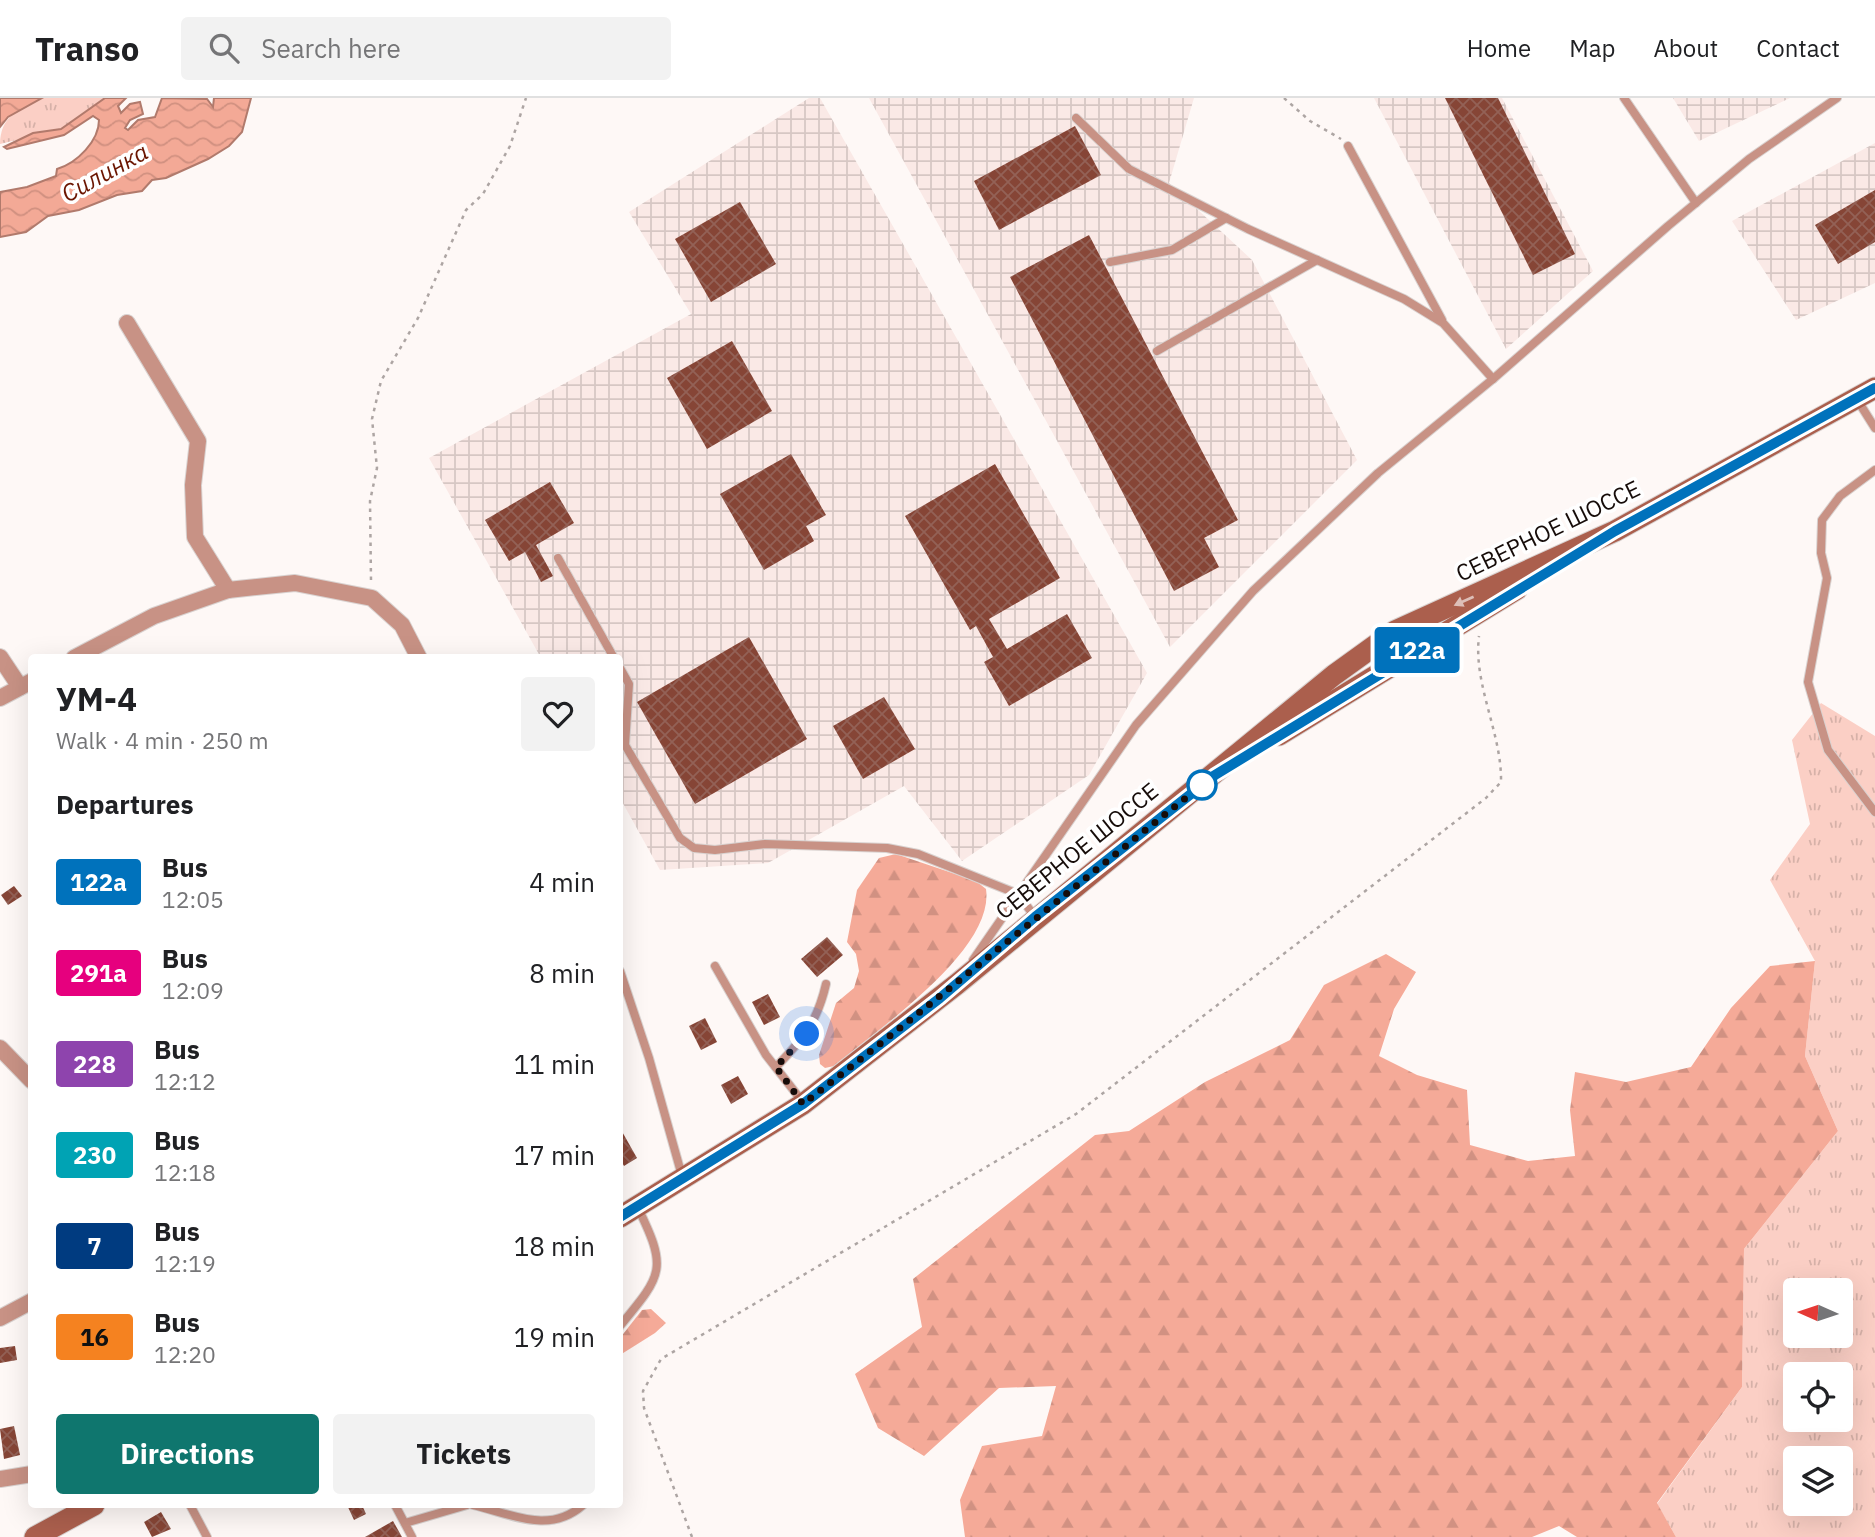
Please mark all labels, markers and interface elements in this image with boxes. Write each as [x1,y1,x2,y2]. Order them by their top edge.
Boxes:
search box [181,17,671,80]
text: Transo [35,27,139,70]
icon: search [205,29,243,67]
text: Search here [261,31,401,65]
text: Home [1467,32,1531,64]
text: Map [1569,32,1615,64]
text: About [1653,32,1718,64]
text: Contact [1756,32,1840,64]
water label: Силинка [55,135,154,209]
street label: СЕВЕРНОЕ ШОССЕ [1450,472,1645,588]
one-way arrow [1454,596,1475,607]
line badge: 122а [1368,627,1466,673]
text: 122а [1389,634,1445,666]
text: УМ-4 [56,677,137,720]
button: heart [521,677,595,751]
text: Walk · 4 min · 250 m [56,725,269,755]
unlabelled marker [1187,770,1217,800]
street label: СЕВЕРНОЕ ШОССЕ [989,775,1164,925]
text: Departures [56,787,194,821]
text: Bus [162,850,208,884]
text: 4 min [529,865,595,899]
text: 122а [70,866,127,898]
text: 12:05 [162,884,224,914]
text: Bus [162,941,208,975]
text: 8 min [529,956,595,990]
text: 291а [70,957,127,989]
text: 12:09 [162,975,224,1005]
your location [789,1016,824,1051]
text: Bus [154,1032,200,1066]
text: 11 min [514,1047,595,1081]
text: 228 [73,1048,116,1080]
text: 12:12 [154,1066,216,1096]
text: Bus [154,1123,200,1157]
text: 17 min [514,1138,595,1172]
text: 230 [73,1139,116,1171]
text: 12:18 [154,1157,216,1187]
text: Bus [154,1214,200,1248]
text: 18 min [514,1229,595,1263]
text: 7 [87,1230,102,1262]
text: 12:19 [154,1248,216,1278]
north arrow [1783,1278,1853,1348]
map controls [1783,1278,1853,1516]
text: Bus [154,1305,200,1339]
text: 19 min [514,1320,595,1354]
text: 16 [80,1321,109,1353]
text: 12:20 [154,1339,216,1369]
button: locate [1783,1362,1853,1432]
button: Directions [56,1414,319,1494]
button: Tickets [333,1414,595,1494]
button: layers [1783,1446,1853,1516]

